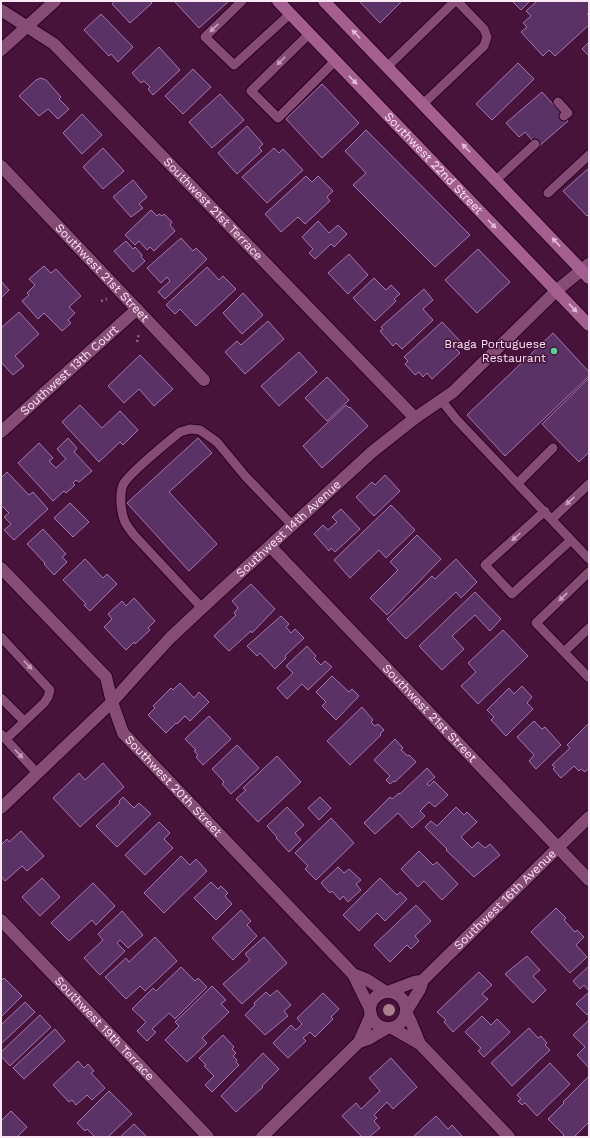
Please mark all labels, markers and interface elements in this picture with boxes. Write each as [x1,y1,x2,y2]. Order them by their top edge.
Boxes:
one-way arrow [209,23,219,33]
one-way arrow [352,29,361,39]
one-way arrow [276,56,286,66]
one-way arrow [349,75,358,85]
street label: Southwest 22nd Street [382,109,486,217]
one-way arrow [462,144,471,153]
street label: Southwest 21st Terrace [161,155,266,263]
one-way arrow [487,219,497,229]
street label: Southwest 21st Street [52,221,152,325]
one-way arrow [551,237,560,247]
one-way arrow [568,303,578,313]
street label: Southwest 13th Court [17,322,121,418]
place label: Braga Portuguese Restaurant [444,337,546,365]
marker: Braga Portuguese Restaurant [549,346,559,356]
street label: Southwest 14th Avenue [233,477,344,580]
one-way arrow [565,496,575,506]
one-way arrow [511,533,521,542]
one-way arrow [557,593,568,602]
one-way arrow [23,660,32,670]
street label: Southwest 21st Street [380,661,480,765]
street label: Southwest 20th Street [122,732,225,839]
one-way arrow [15,749,24,759]
street label: Southwest 16th Avenue [451,846,559,953]
street label: Southwest 19th Terrace [52,974,157,1083]

